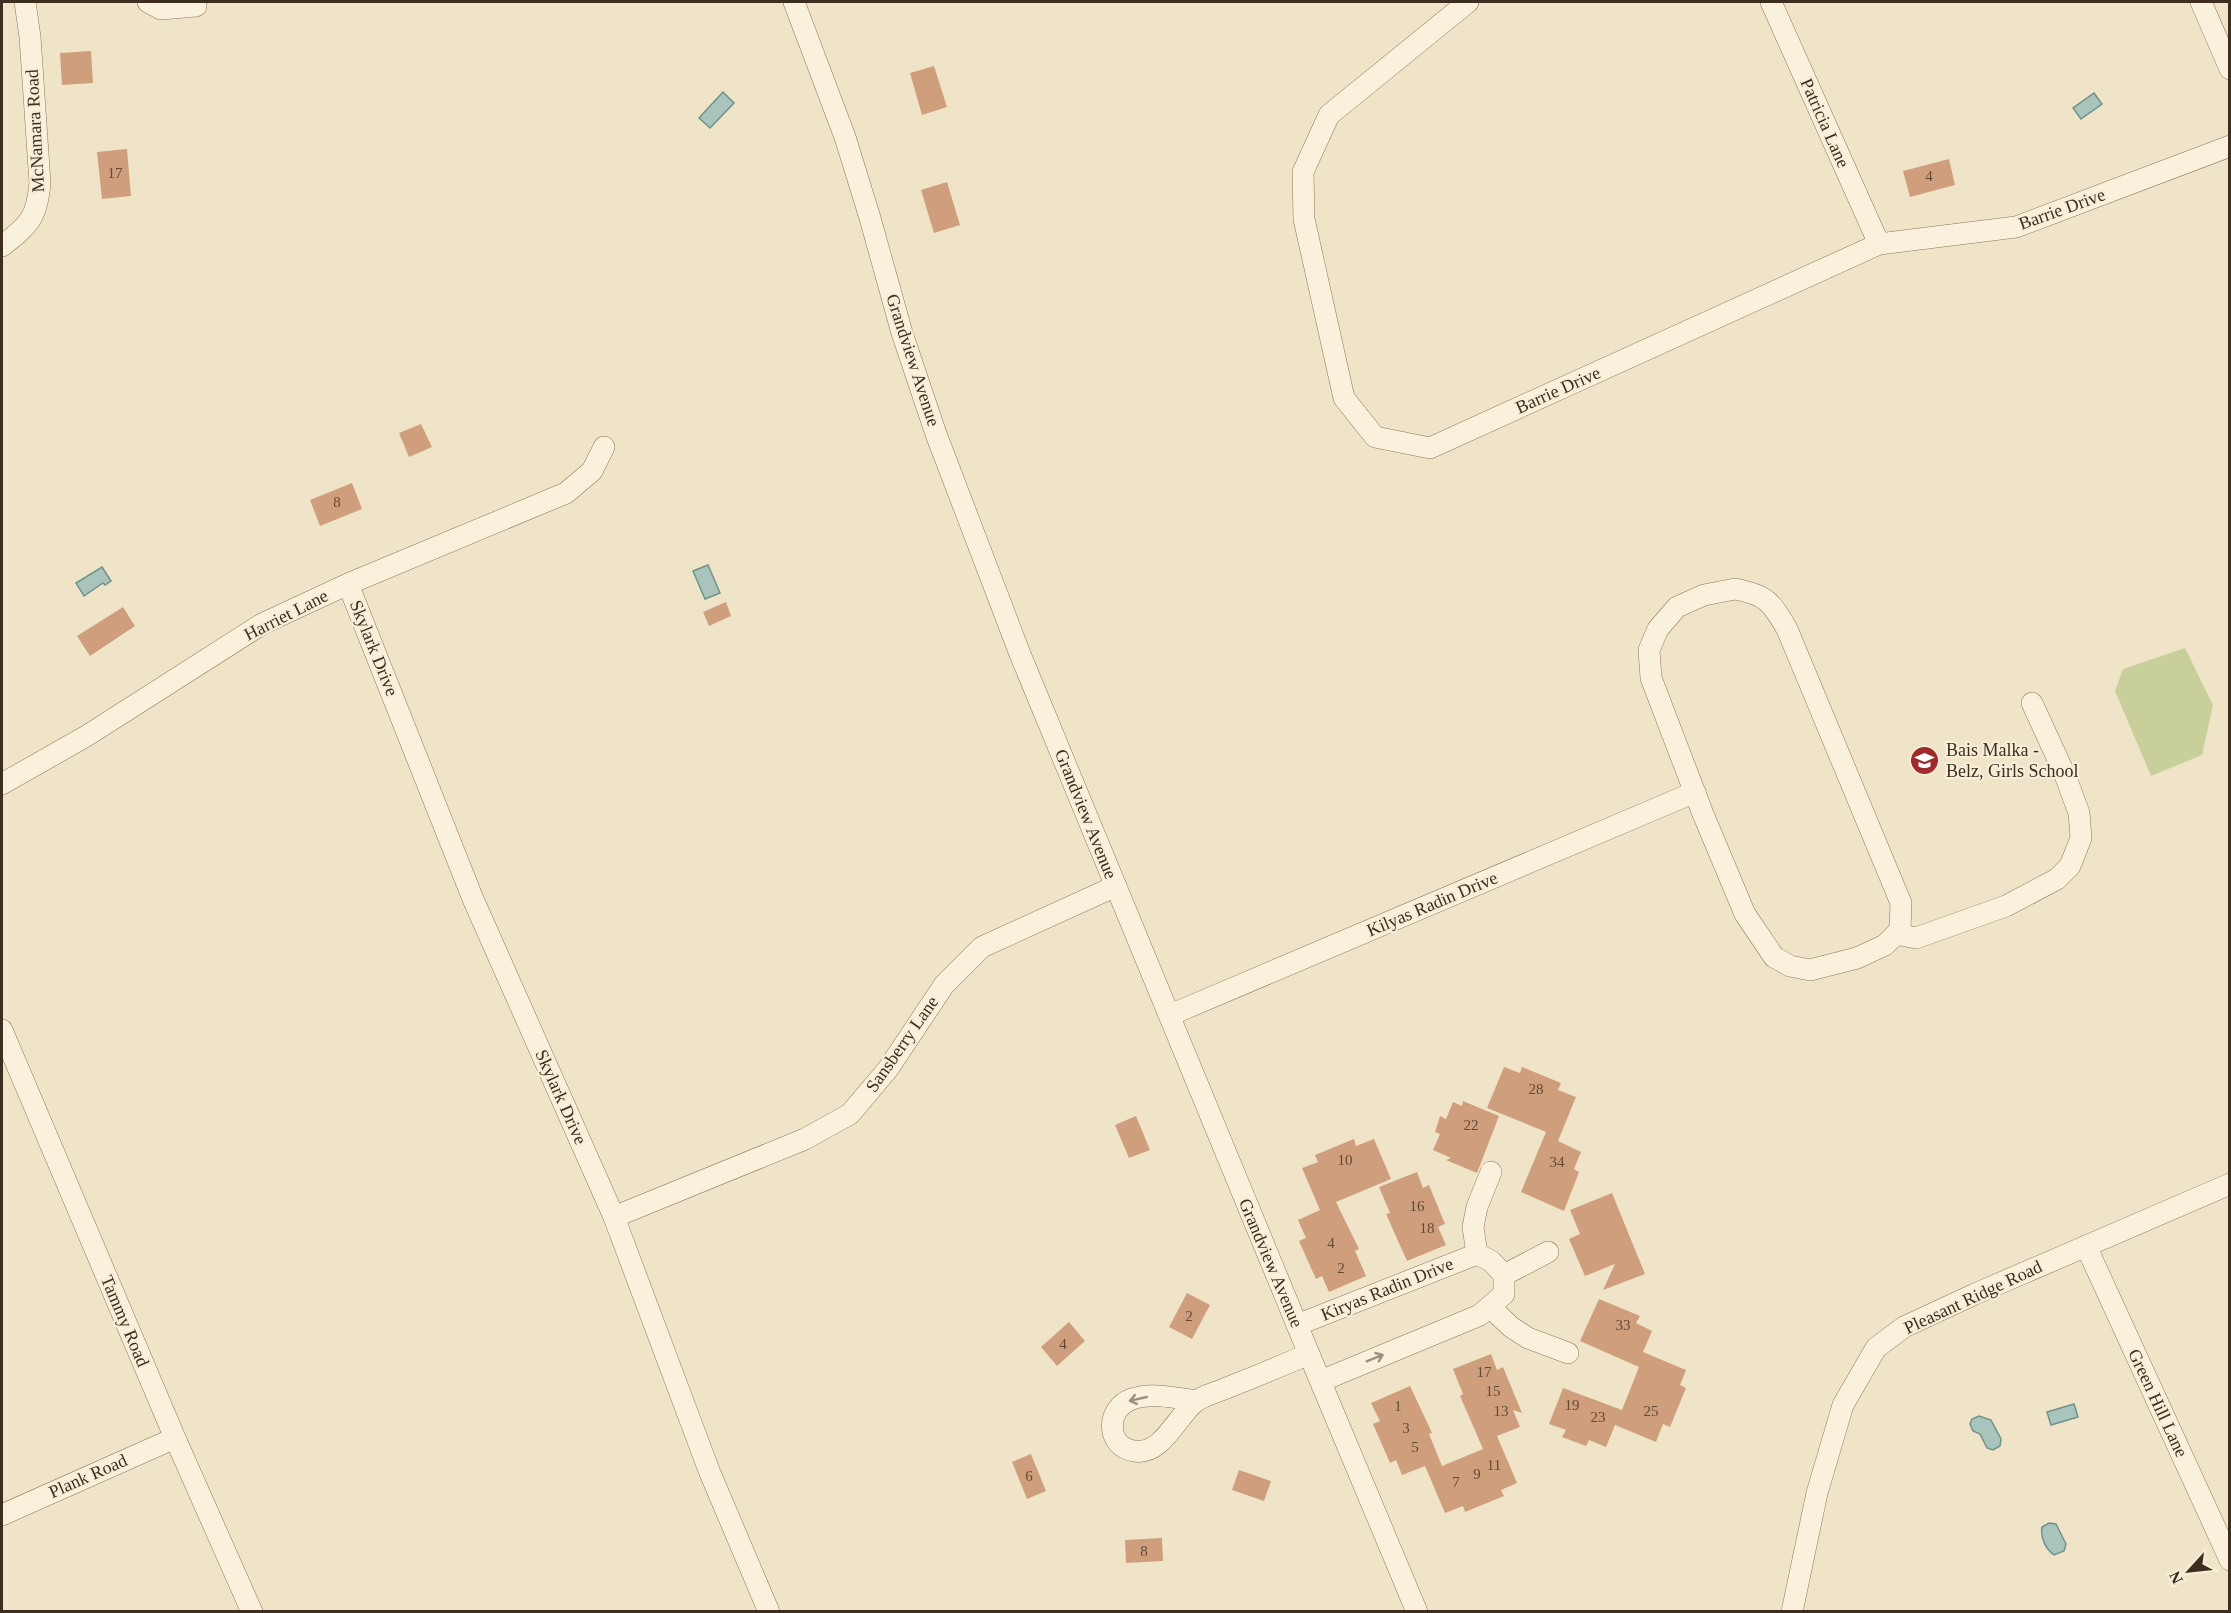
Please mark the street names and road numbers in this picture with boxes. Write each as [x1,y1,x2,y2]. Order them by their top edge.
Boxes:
street label: McNamara Road [22,69,48,193]
street label: Patricia Lane [1796,75,1854,171]
street label: Barrie Drive [2016,184,2108,234]
street label: Grandview Avenue [882,291,944,429]
street label: Barrie Drive [1513,362,1603,418]
street label: Harriet Lane [241,585,331,645]
street label: Skylark Drive [346,597,402,699]
street label: Grandview Avenue [1051,746,1121,882]
street label: Kilyas Radin Drive [1364,867,1500,941]
street label: Sansberry Lane [862,992,942,1096]
street label: Skylark Drive [531,1047,591,1147]
street label: Grandview Avenue [1235,1196,1307,1330]
street label: Kiryas Radin Drive [1318,1253,1456,1325]
street label: Pleasant Ridge Road [1901,1256,2045,1338]
street label: Tammy Road [97,1272,153,1370]
street label: Green Hill Lane [2124,1346,2192,1460]
street label: Plank Road [46,1450,130,1502]

